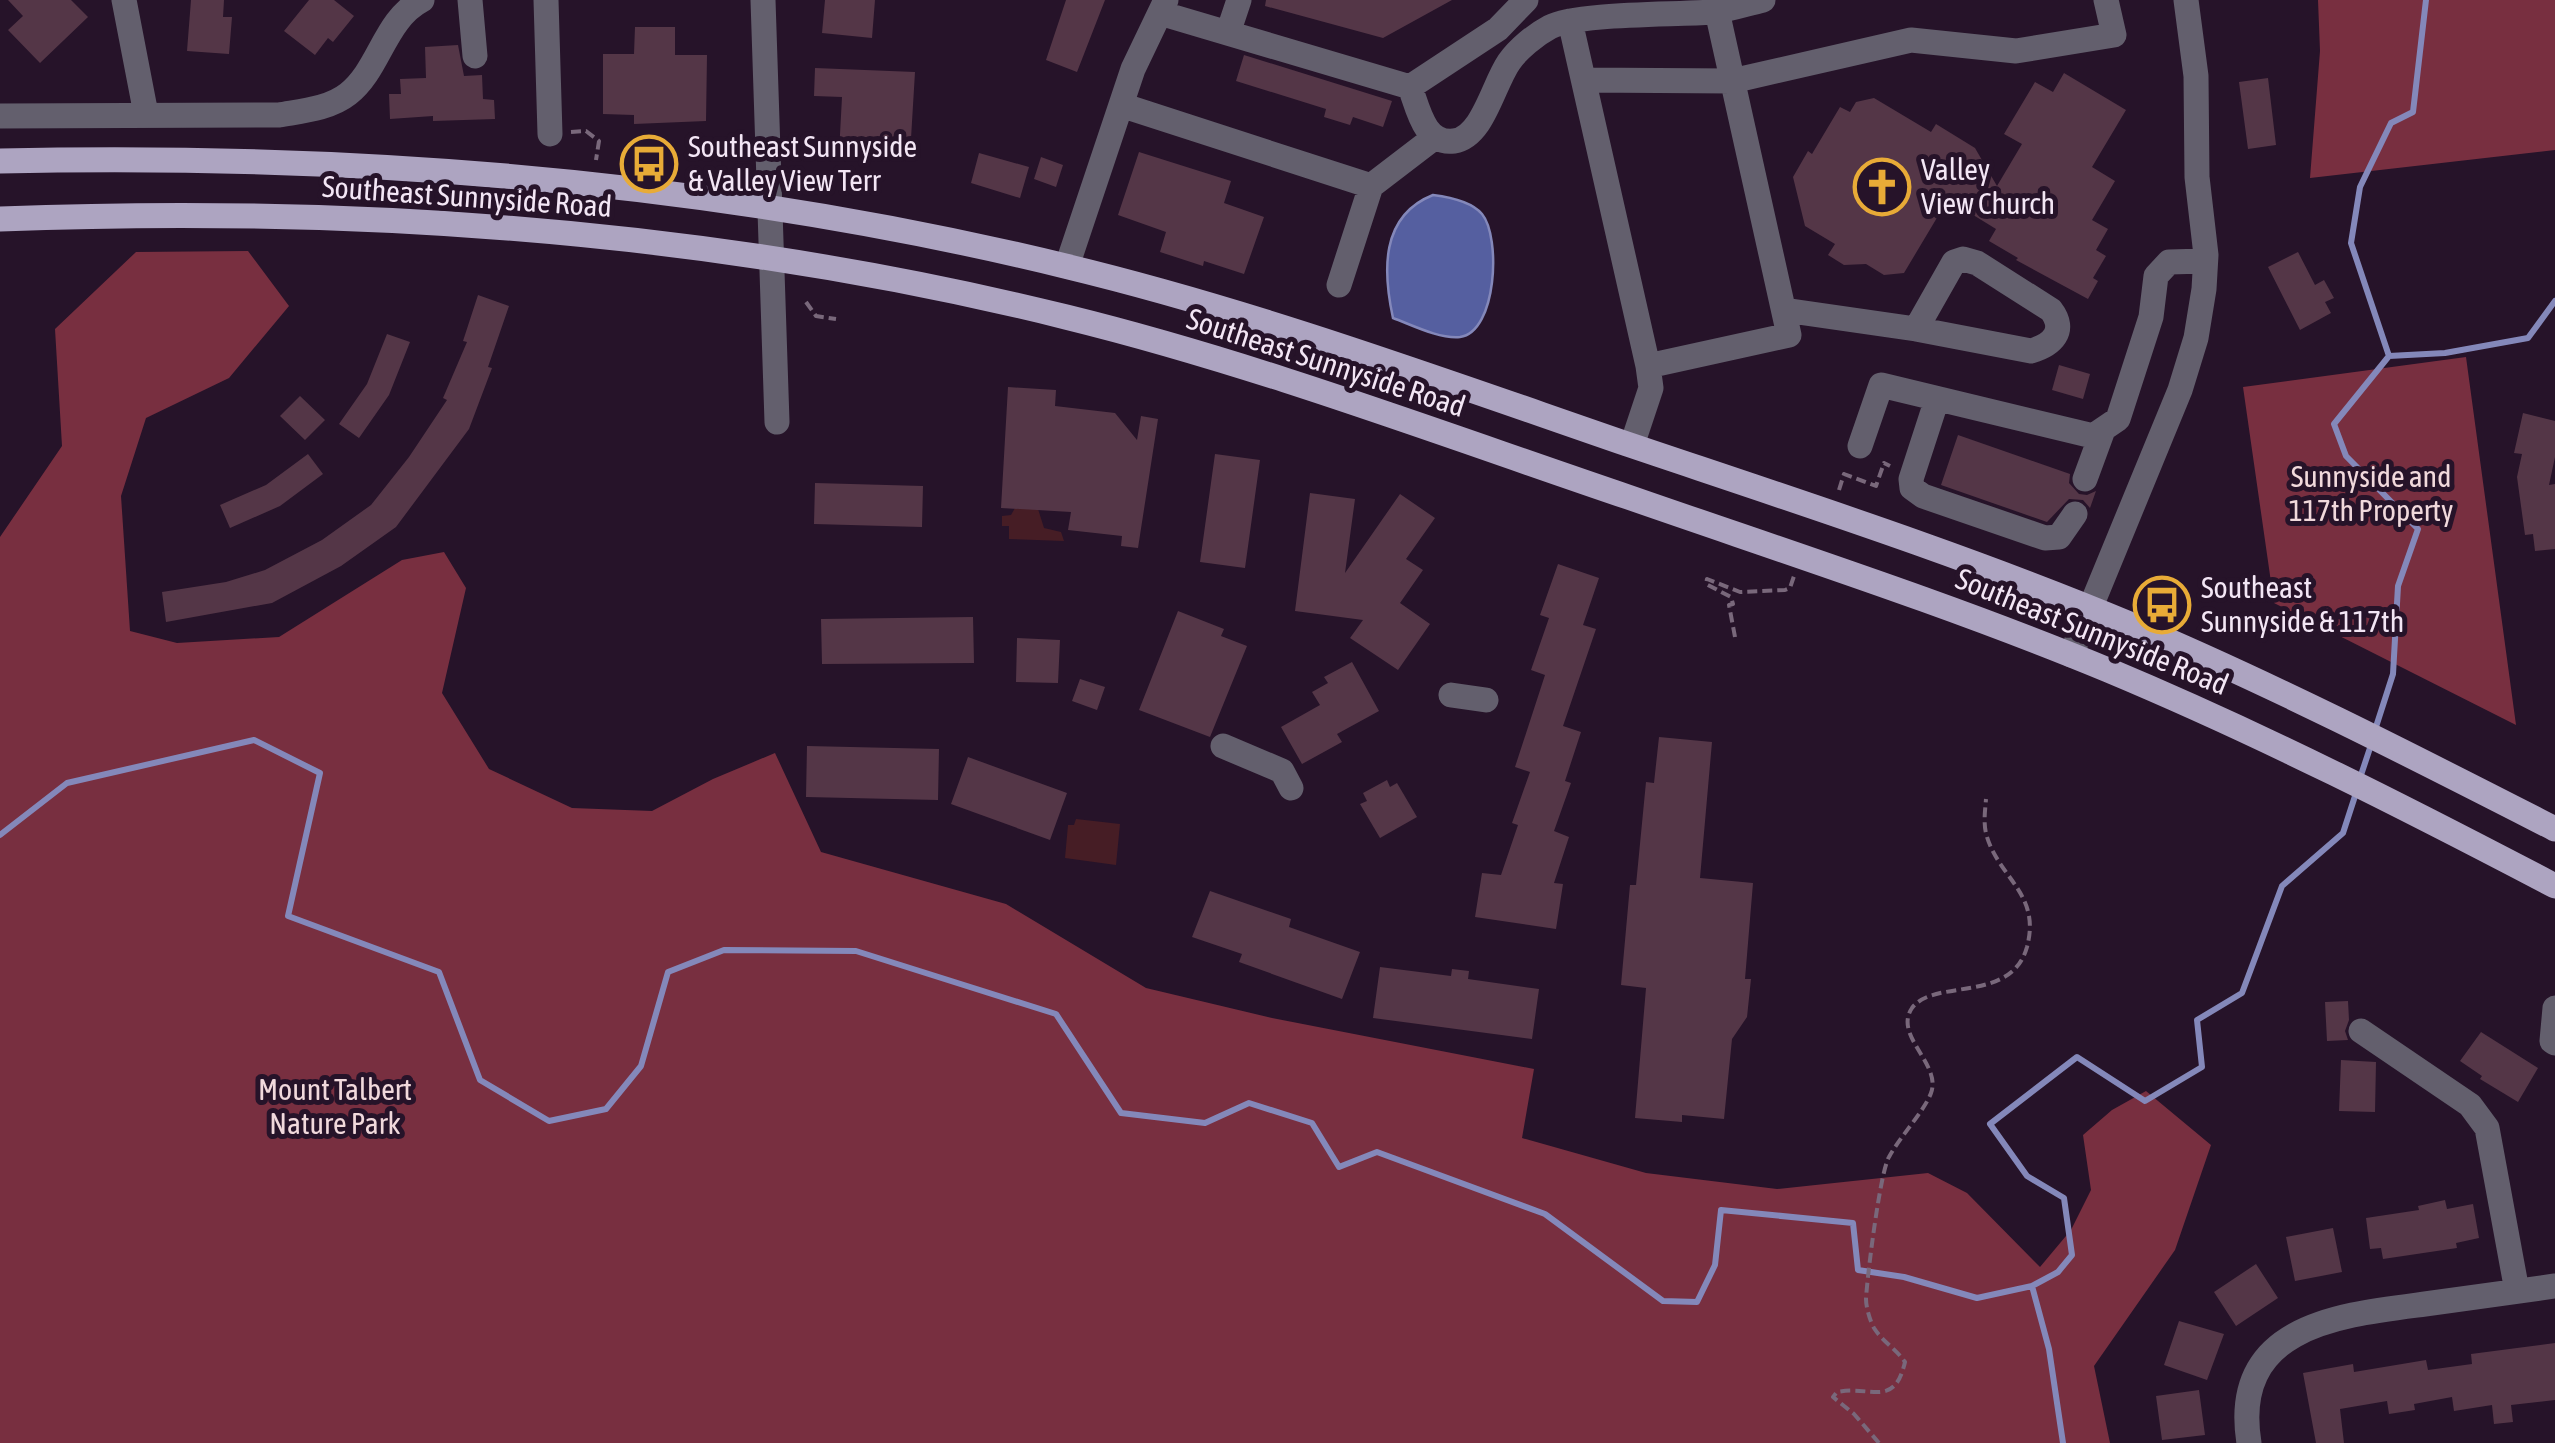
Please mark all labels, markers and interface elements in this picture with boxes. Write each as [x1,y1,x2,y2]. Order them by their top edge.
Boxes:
place label: Southeast Sunnyside & Valley View Terr [688,129,917,197]
bus stop icon: Southeast Sunnyside & Valley View Terr [619,134,679,194]
place label: Valley View Church [1921,152,2055,220]
church icon: Valley View Church [1852,157,1912,217]
street label: Southeast Sunnyside Road [321,169,613,223]
street label: Southeast Sunnyside Road [1183,301,1470,423]
park label: Sunnyside and 117th Property [2289,459,2453,527]
street label: Southeast Sunnyside Road [1951,561,2233,701]
place label: Southeast Sunnyside & 117th [2201,570,2404,638]
bus stop icon: Southeast Sunnyside & 117th [2132,575,2192,635]
park label: Mount Talbert Nature Park [258,1072,412,1140]

